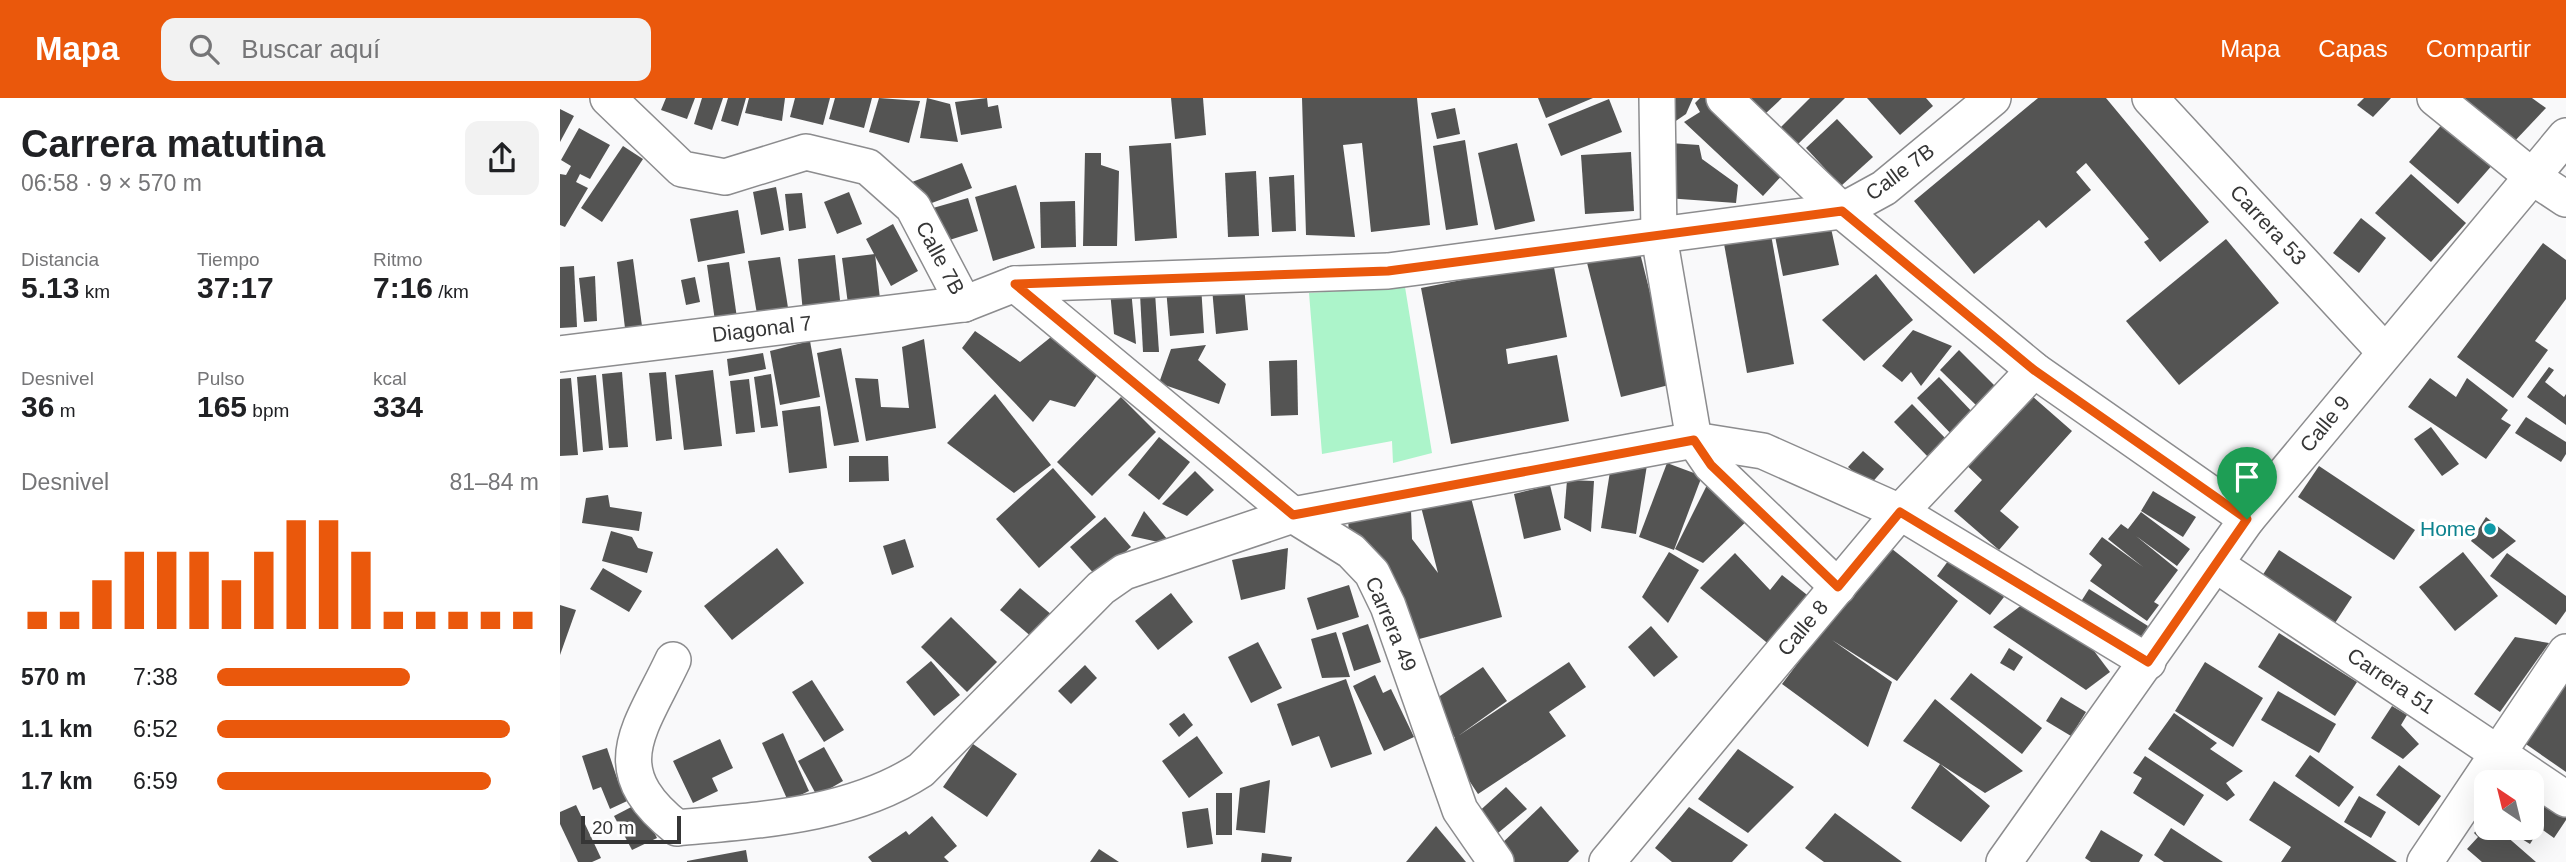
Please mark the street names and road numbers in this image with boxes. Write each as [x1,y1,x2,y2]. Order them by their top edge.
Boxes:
street label: Calle 7B [1861,139,1938,205]
street label: Carrera 53 [2226,180,2311,269]
street label: Calle 7B [912,217,969,298]
street label: Diagonal 7 [711,311,813,346]
street label: Calle 9 [2295,391,2354,456]
street label: Carrera 49 [1361,573,1422,675]
street label: Calle 8 [1773,595,1832,660]
street label: Carrera 51 [2343,643,2439,718]

